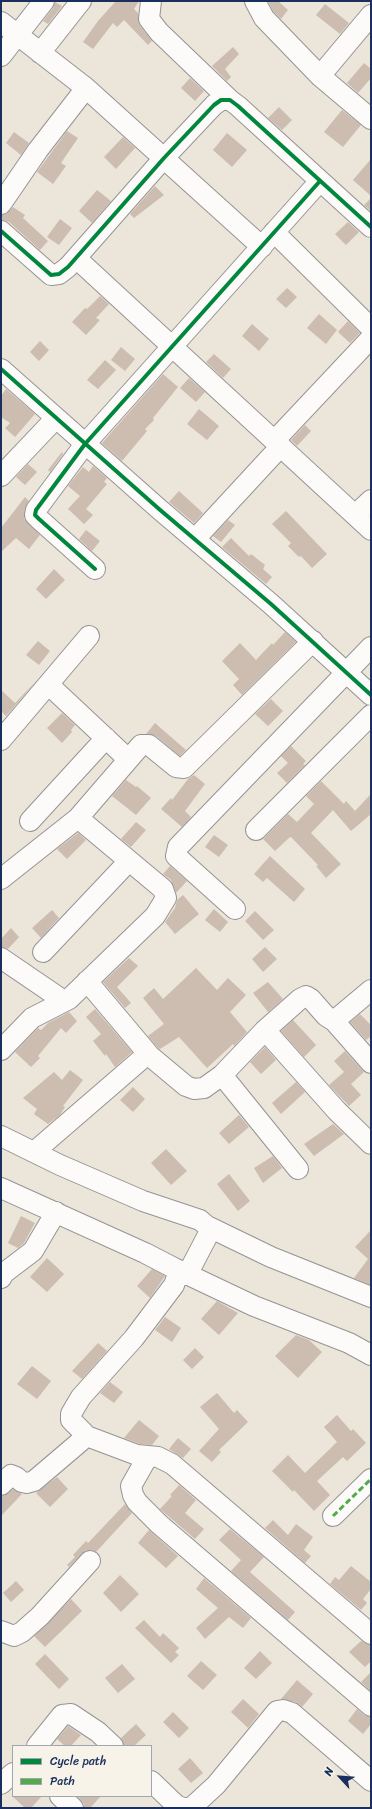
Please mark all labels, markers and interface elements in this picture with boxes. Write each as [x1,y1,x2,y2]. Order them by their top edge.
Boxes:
legend [12,1745,152,1797]
text: Cycle path [50,1750,106,1772]
north arrow [320,1757,360,1797]
text: N [319,1764,339,1779]
text: Path [50,1770,75,1792]

